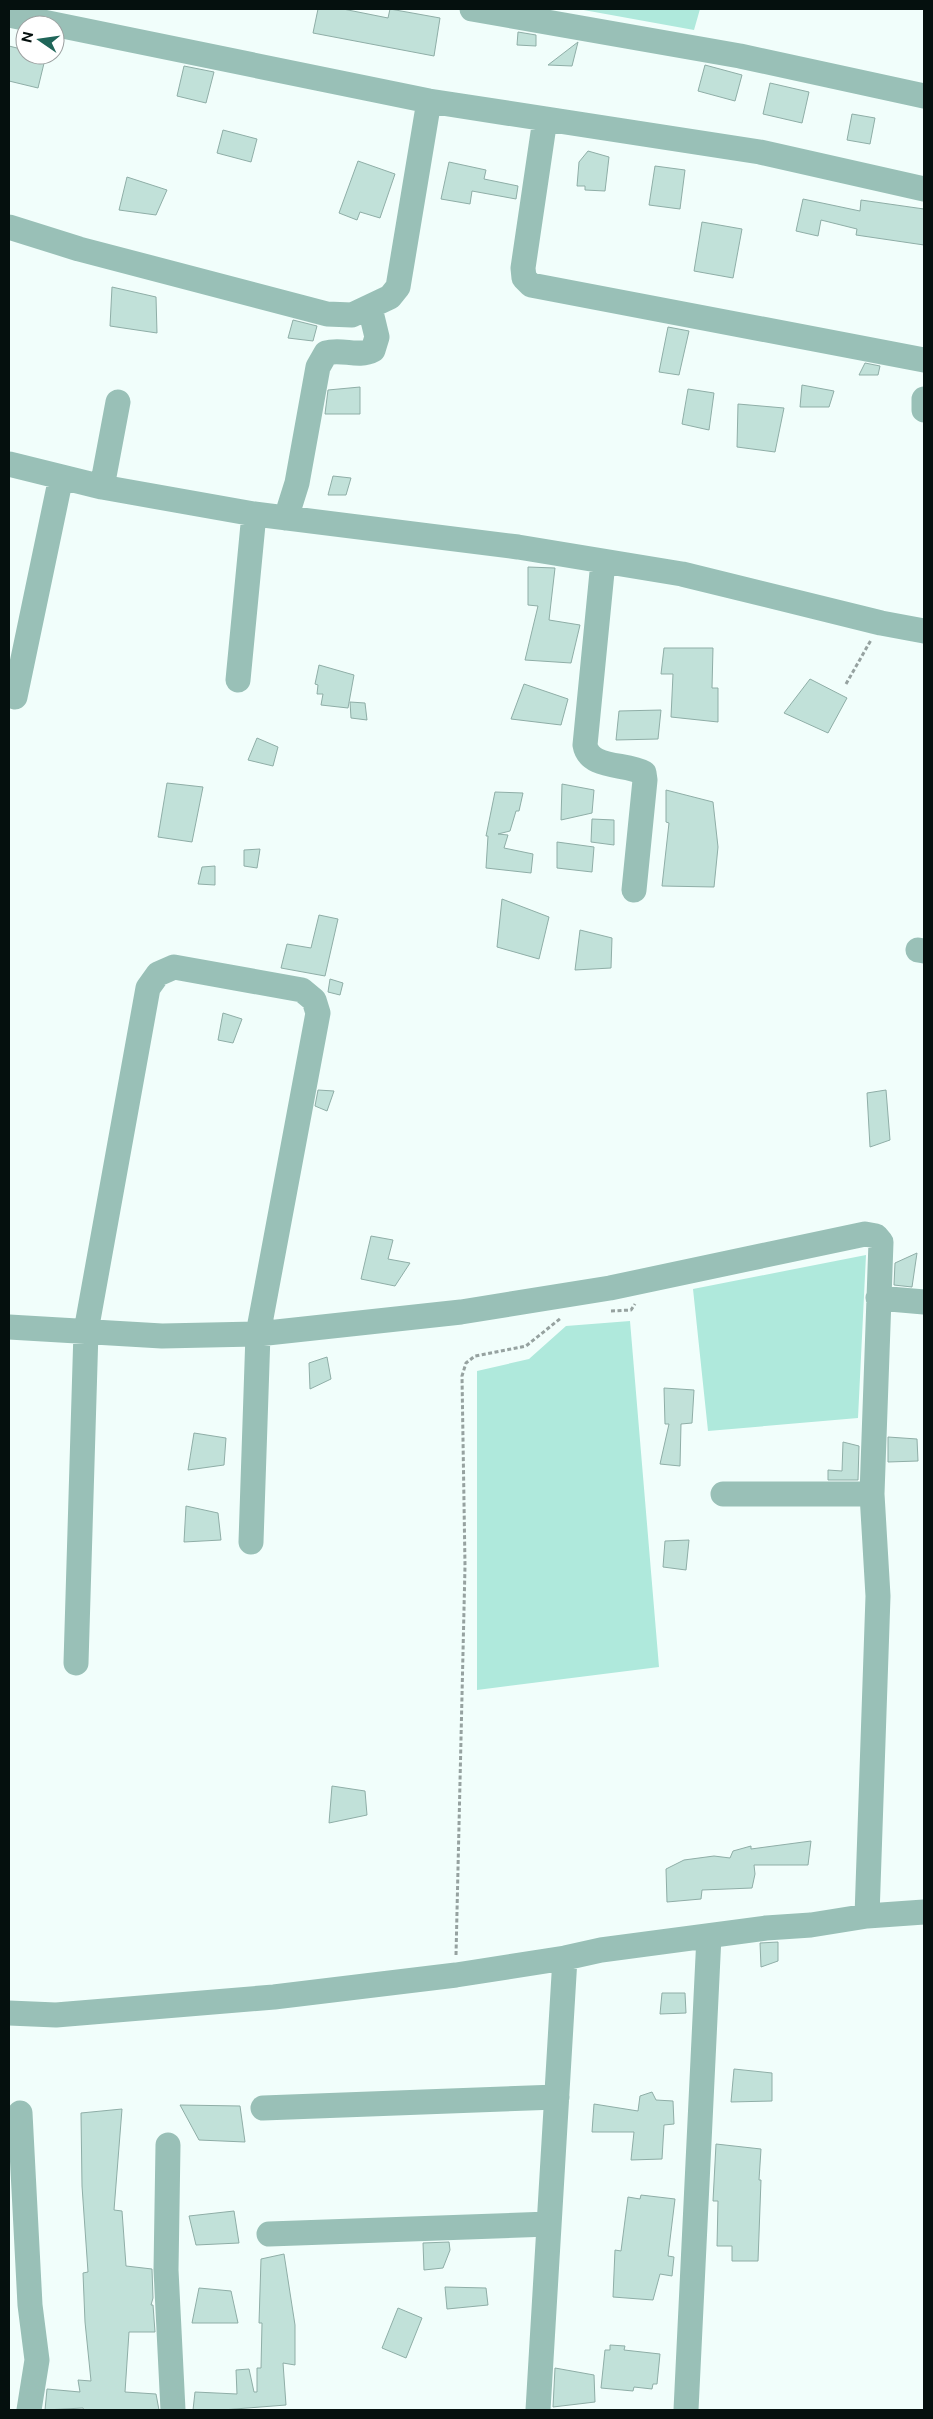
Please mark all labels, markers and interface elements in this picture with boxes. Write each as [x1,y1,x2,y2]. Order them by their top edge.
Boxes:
north arrow [15,15,65,65]
text: N [18,30,36,44]

